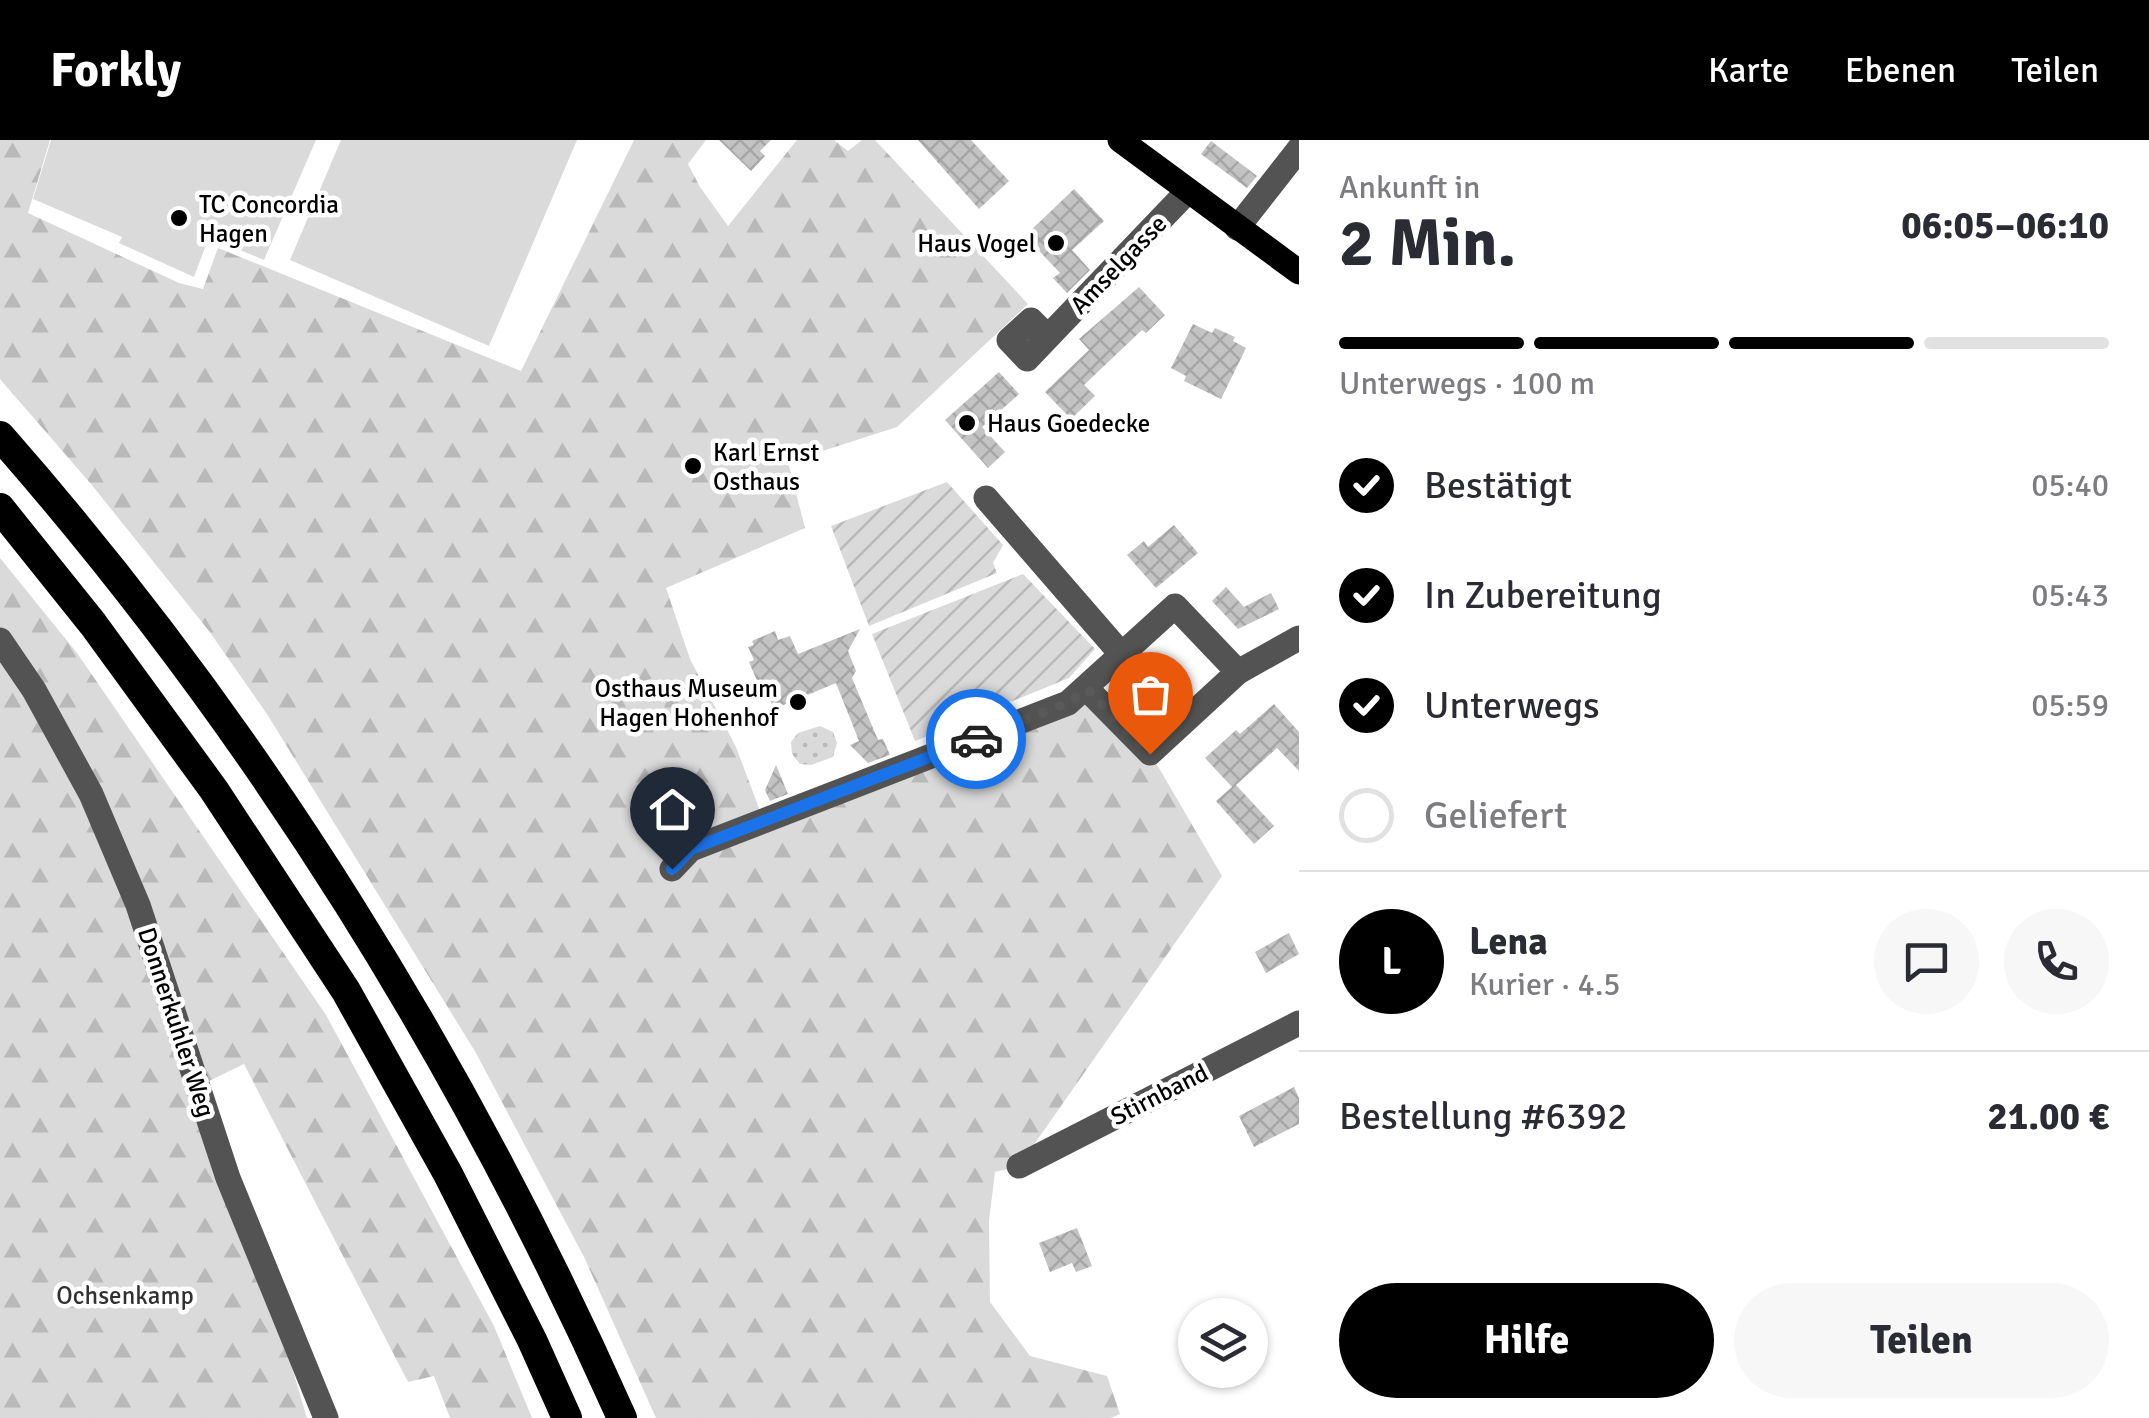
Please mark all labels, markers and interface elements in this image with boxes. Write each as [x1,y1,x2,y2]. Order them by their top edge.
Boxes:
text: Forkly [50,41,181,100]
text: Karte [1708,49,1790,92]
text: Ebenen [1845,49,1956,92]
text: Teilen [2011,49,2099,92]
text: Ankunft in [1339,168,1481,207]
place label: TC Concordia Hagen [199,189,339,249]
text: 06:05–06:10 [1901,202,2109,249]
text: 2 Min. [1339,204,1516,284]
marker: TC Concordia Hagen [168,207,190,229]
street label: Amselgasse [1063,208,1173,320]
place label: Haus Vogel [917,228,1036,259]
marker: Haus Vogel [1045,232,1067,254]
text: Unterwegs · 100 m [1339,364,1595,403]
place label: Haus Goedecke [987,408,1150,439]
marker: Haus Goedecke [956,412,978,434]
place label: Karl Ernst Osthaus [713,437,820,497]
marker: Karl Ernst Osthaus [682,455,704,477]
icon: check [1339,458,1394,513]
text: Bestätigt [1424,462,1572,509]
text: 05:40 [2031,466,2109,505]
icon: check [1339,568,1394,623]
text: In Zubereitung [1424,572,1662,619]
text: 05:43 [2031,576,2109,615]
pin [1108,652,1193,755]
icon: bag [1123,667,1178,722]
place label: Osthaus Museum Hagen Hohenhof [595,673,780,733]
icon: check [1339,678,1394,733]
text: Unterwegs [1424,682,1600,729]
text: 05:59 [2031,686,2109,725]
courier [926,689,1026,789]
marker: Osthaus Museum Hagen Hohenhof [787,691,809,713]
icon: car [949,712,1004,767]
pin [630,767,715,870]
icon: home [645,782,700,837]
text: Geliefert [1424,792,1567,839]
button: chat [1874,909,1979,1014]
button: phone [2004,909,2109,1014]
text: Lena [1469,918,1548,965]
street label: Donnerkuhler Weg [131,923,222,1121]
text: L [1382,938,1401,985]
text: Kurier · 4.5 [1469,965,1621,1004]
street label: Stirnband [1105,1057,1213,1132]
text: Bestellung #6392 [1339,1093,1628,1140]
text: 21.00 € [1987,1093,2109,1140]
park label: Ochsenkamp [56,1280,194,1311]
button: Hilfe [1339,1283,1714,1398]
button: Teilen [1734,1283,2109,1398]
map controls [1178,1298,1268,1388]
button: layers [1178,1298,1268,1388]

